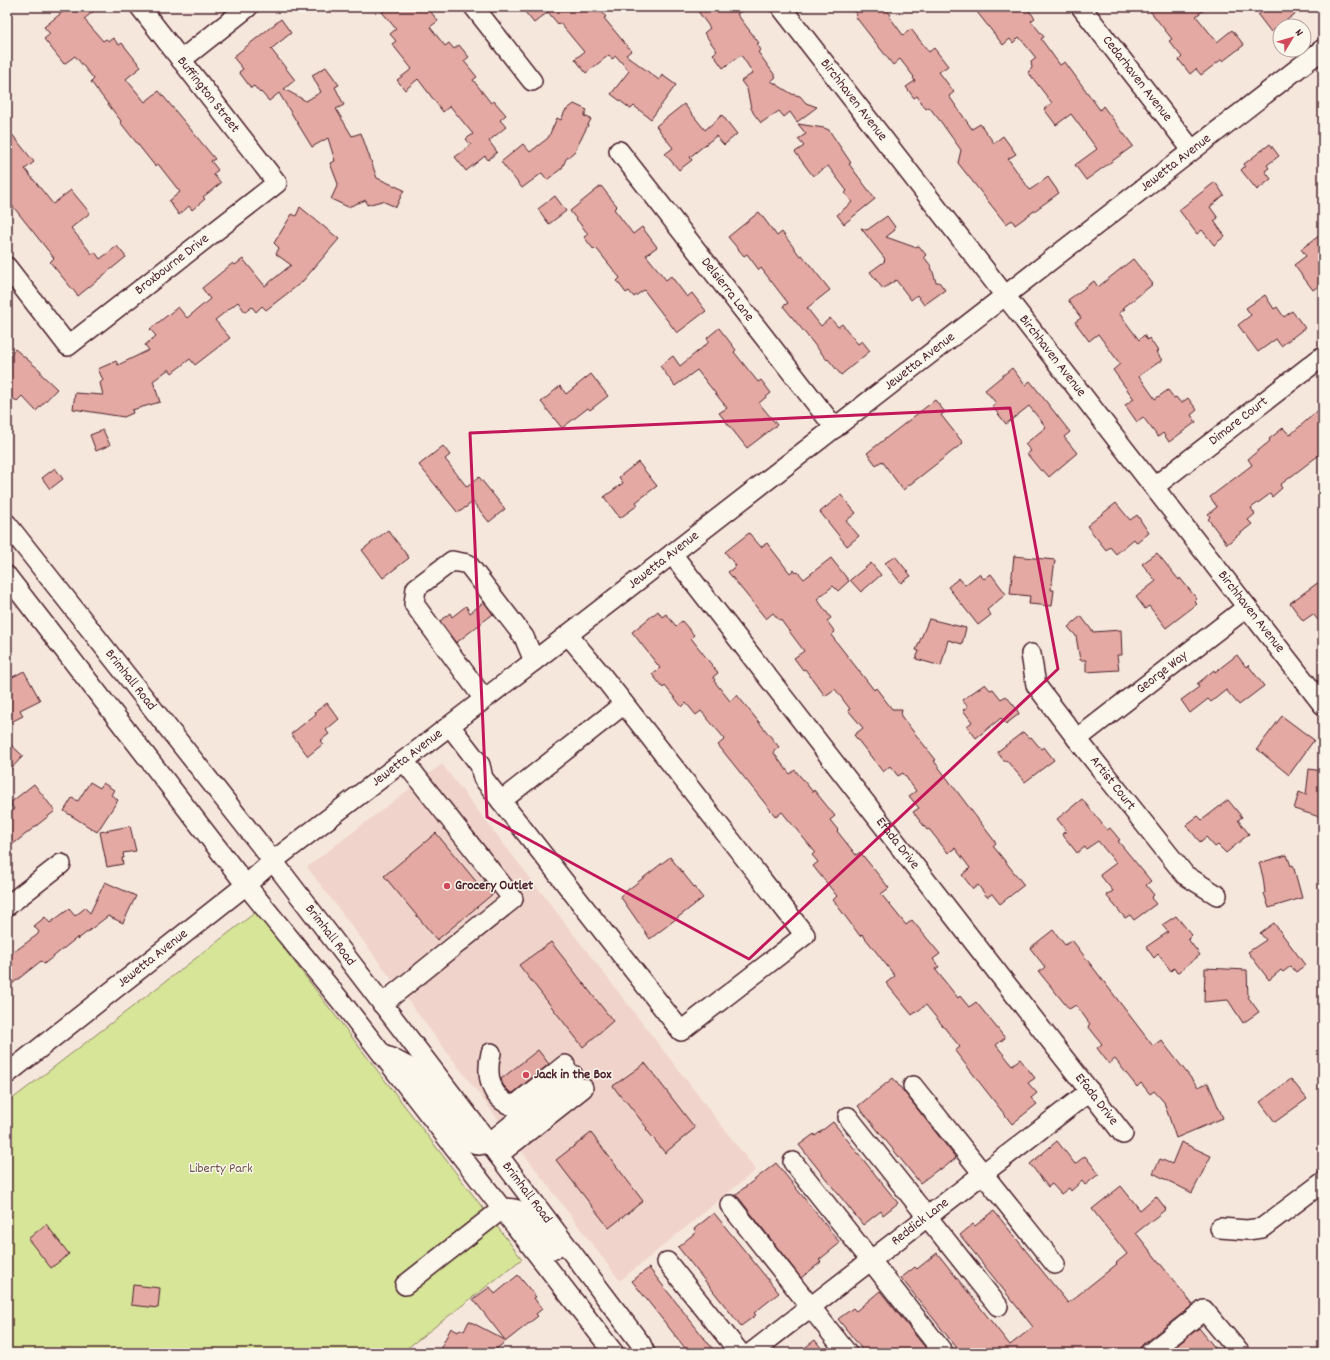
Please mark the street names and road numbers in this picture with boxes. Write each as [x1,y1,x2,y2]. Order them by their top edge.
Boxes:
street label: Cedarhaven Avenue [1097,31,1177,126]
street label: Buffington Street [172,53,244,137]
street label: Birchhaven Avenue [815,55,892,146]
street label: Jewetta Avenue [1136,129,1216,197]
street label: Broxbourne Drive [131,229,214,300]
street label: Delsierra Lane [696,253,759,326]
street label: Birchhaven Avenue [1014,311,1091,402]
street label: Jewetta Avenue [880,328,960,396]
street label: Dimare Court [1205,392,1272,451]
street label: Jewetta Avenue [624,526,704,594]
street label: Birchhaven Avenue [1212,567,1289,657]
street label: Brimhall Road [100,645,161,715]
street label: George Way [1132,646,1193,699]
street label: Jewetta Avenue [367,724,447,792]
street label: Artist Court [1084,752,1140,815]
street label: Efada Drive [871,813,924,874]
street label: Brimhall Road [300,900,360,970]
street label: Jewetta Avenue [113,924,192,993]
street label: Efada Drive [1069,1069,1123,1130]
street label: Brimhall Road [497,1158,557,1228]
street label: Reddick Lane [887,1193,953,1251]

